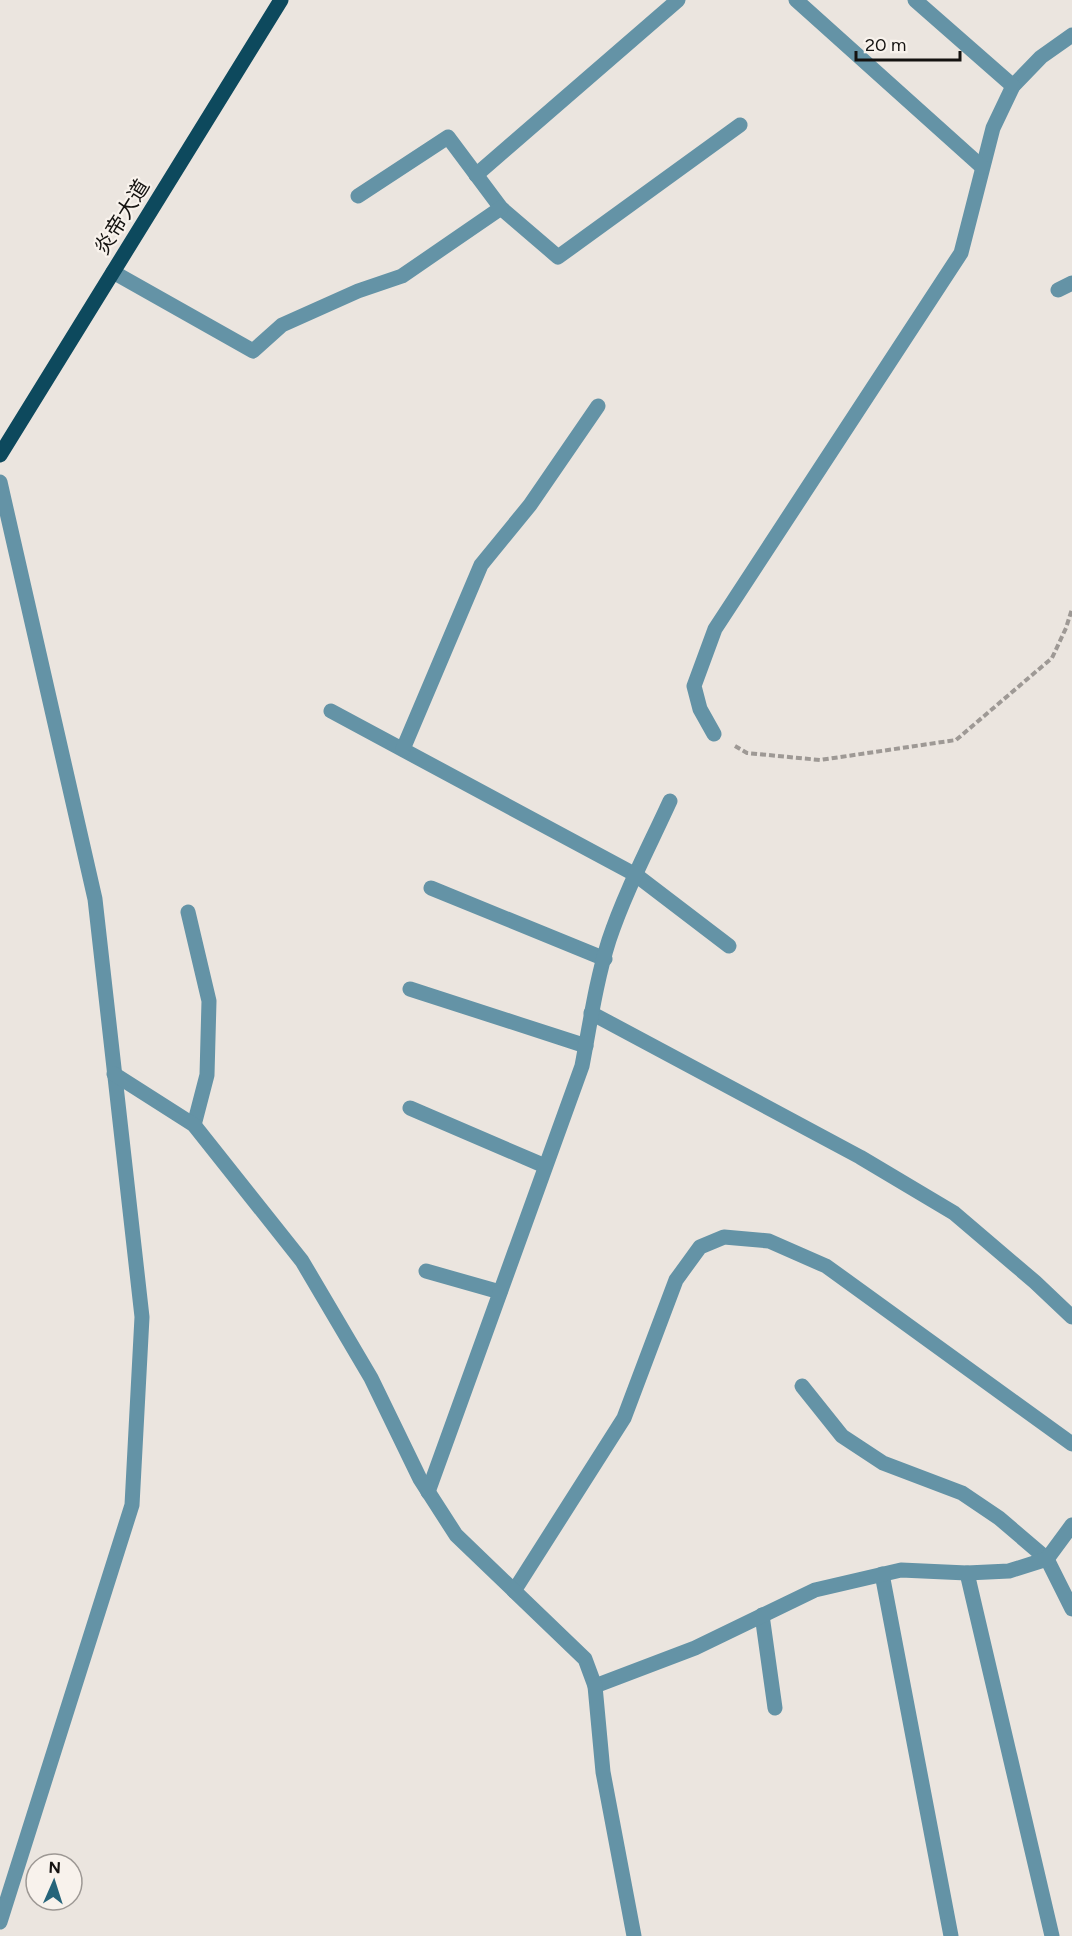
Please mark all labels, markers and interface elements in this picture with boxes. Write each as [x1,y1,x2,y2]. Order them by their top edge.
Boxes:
scale bar [856,24,960,62]
text: 20 m [865,34,906,56]
street label: 炎帝大道 [89,174,154,259]
north arrow [24,1852,84,1912]
text: N [48,1858,61,1877]

